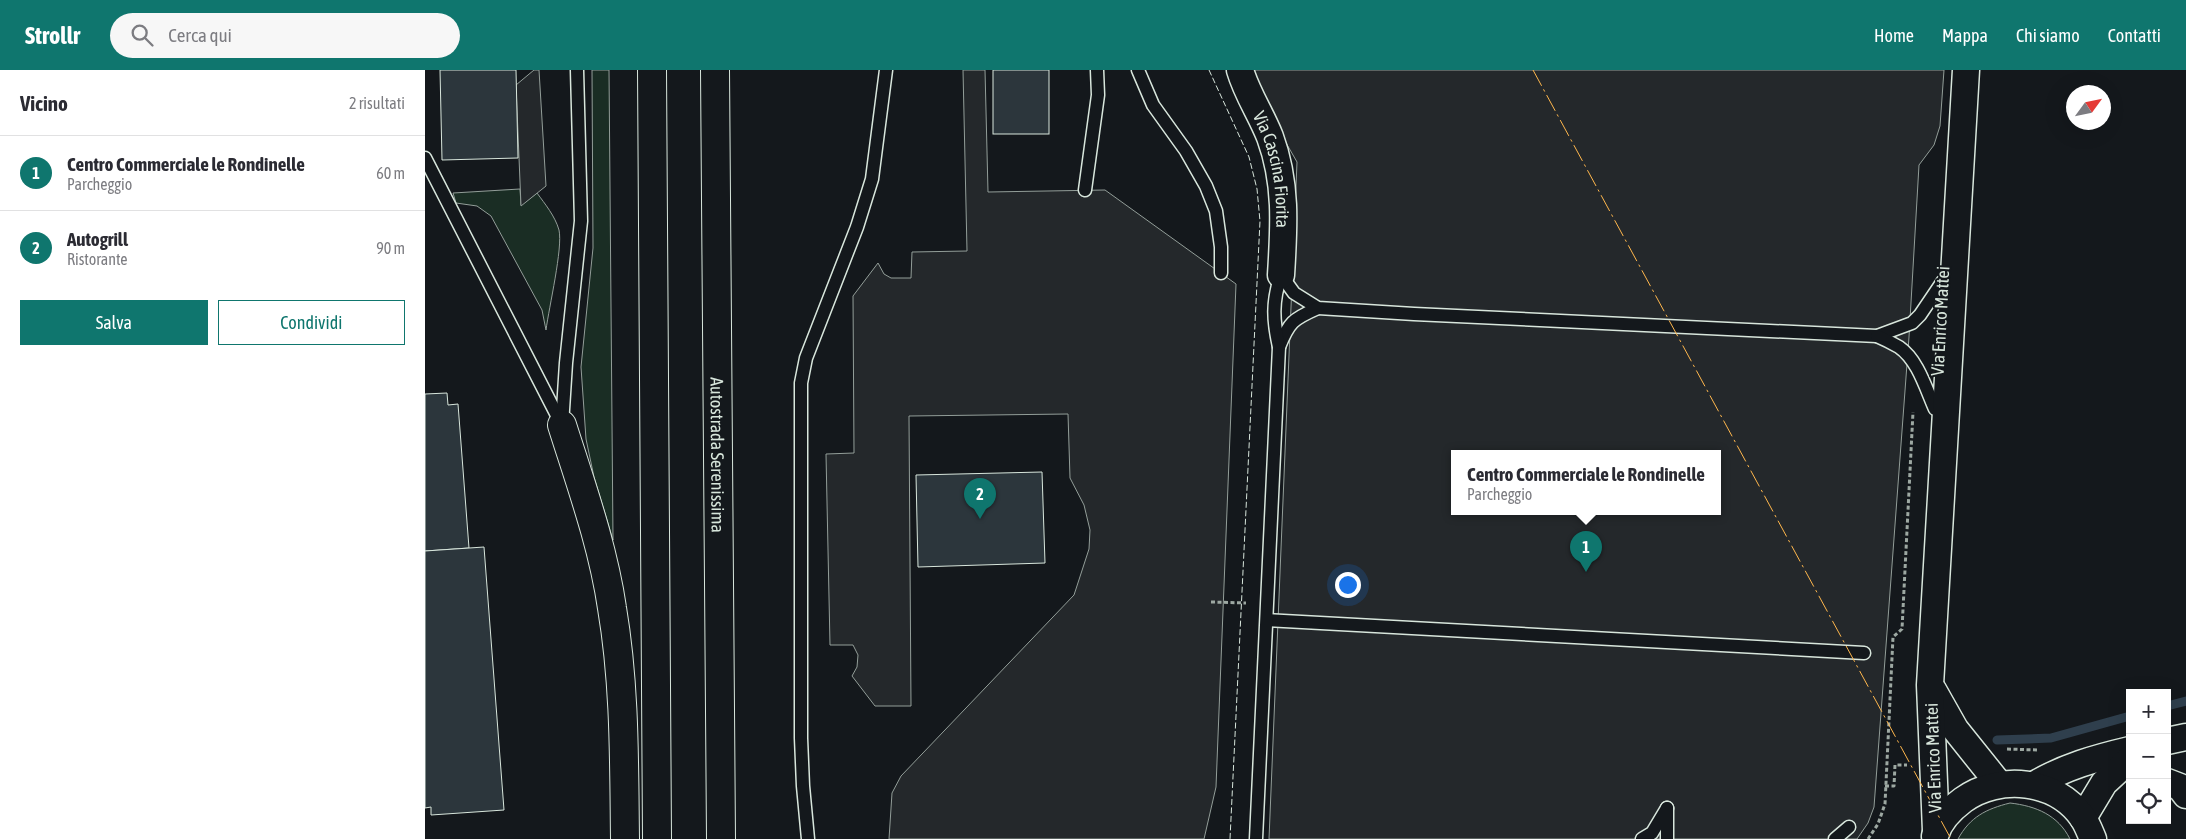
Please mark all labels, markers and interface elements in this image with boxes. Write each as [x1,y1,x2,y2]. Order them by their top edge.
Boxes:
search box [110,13,460,58]
icon: search [128,21,156,49]
text: Strollr [25,22,80,49]
text: Cerca qui [168,24,232,46]
text: Home [1874,25,1914,46]
text: Mappa [1942,25,1988,46]
text: Chi siamo [2016,25,2080,46]
text: Contatti [2108,25,2161,46]
north arrow [2066,85,2111,130]
text: Vicino [20,91,68,115]
text: 2 risultati [349,94,405,112]
street label: Via Cascina Fiorita [1249,107,1294,228]
text: Centro Commerciale le Rondinelle [67,153,305,175]
text: 1 [32,164,40,182]
text: 60 m [376,164,405,182]
text: Parcheggio [67,175,132,193]
text: Autogrill [67,228,128,250]
text: 2 [32,239,40,257]
text: 90 m [376,239,405,257]
text: Ristorante [67,250,128,268]
street label: Via Enrico Mattei [1927,265,1953,377]
button: Salva [20,300,208,345]
button: Condividi [218,300,405,345]
street label: Autostrada Serenissima [707,377,729,533]
popup [1451,450,1721,515]
text: Centro Commerciale le Rondinelle [1467,463,1705,485]
pin: 2 [964,478,996,519]
text: Parcheggio [1467,485,1532,503]
pin: 1 [1570,531,1602,572]
your location [1335,572,1361,598]
map controls [2126,689,2171,824]
button: + [2126,689,2171,734]
street label: Via Enrico Mattei [1921,703,1945,813]
button: − [2126,734,2171,779]
button: locate [2126,779,2171,824]

